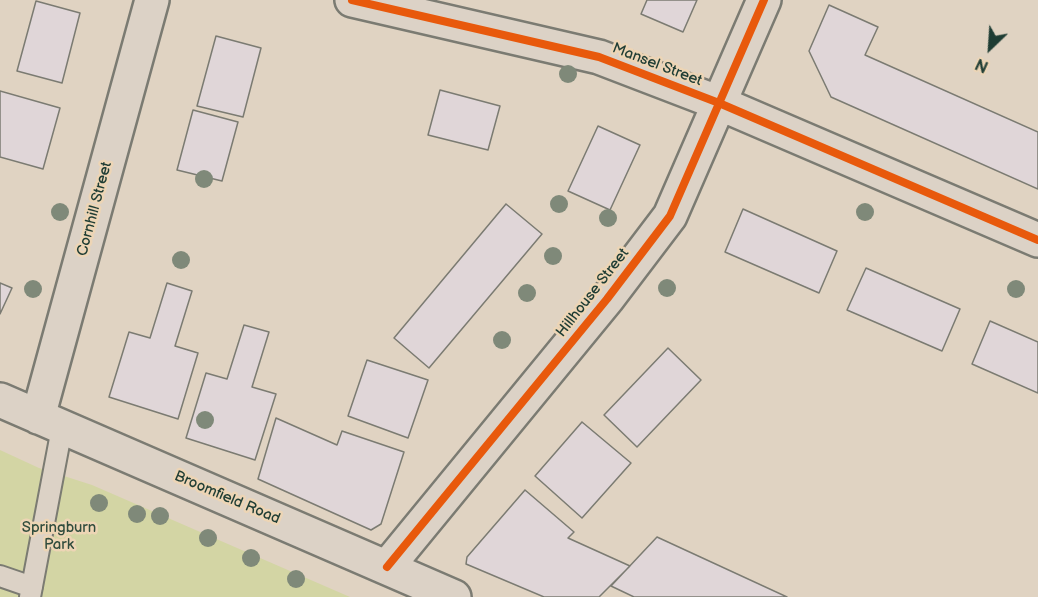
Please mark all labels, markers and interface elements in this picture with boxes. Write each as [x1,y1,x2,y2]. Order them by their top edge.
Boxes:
north arrow [960,18,1020,78]
street label: Mansel Street [610,40,704,90]
text: N [973,54,992,76]
street label: Cornhill Street [74,160,116,258]
street label: Hillhouse Street [553,245,633,341]
street label: Broomfield Road [171,468,283,528]
park label: Springburn Park [22,519,96,554]

